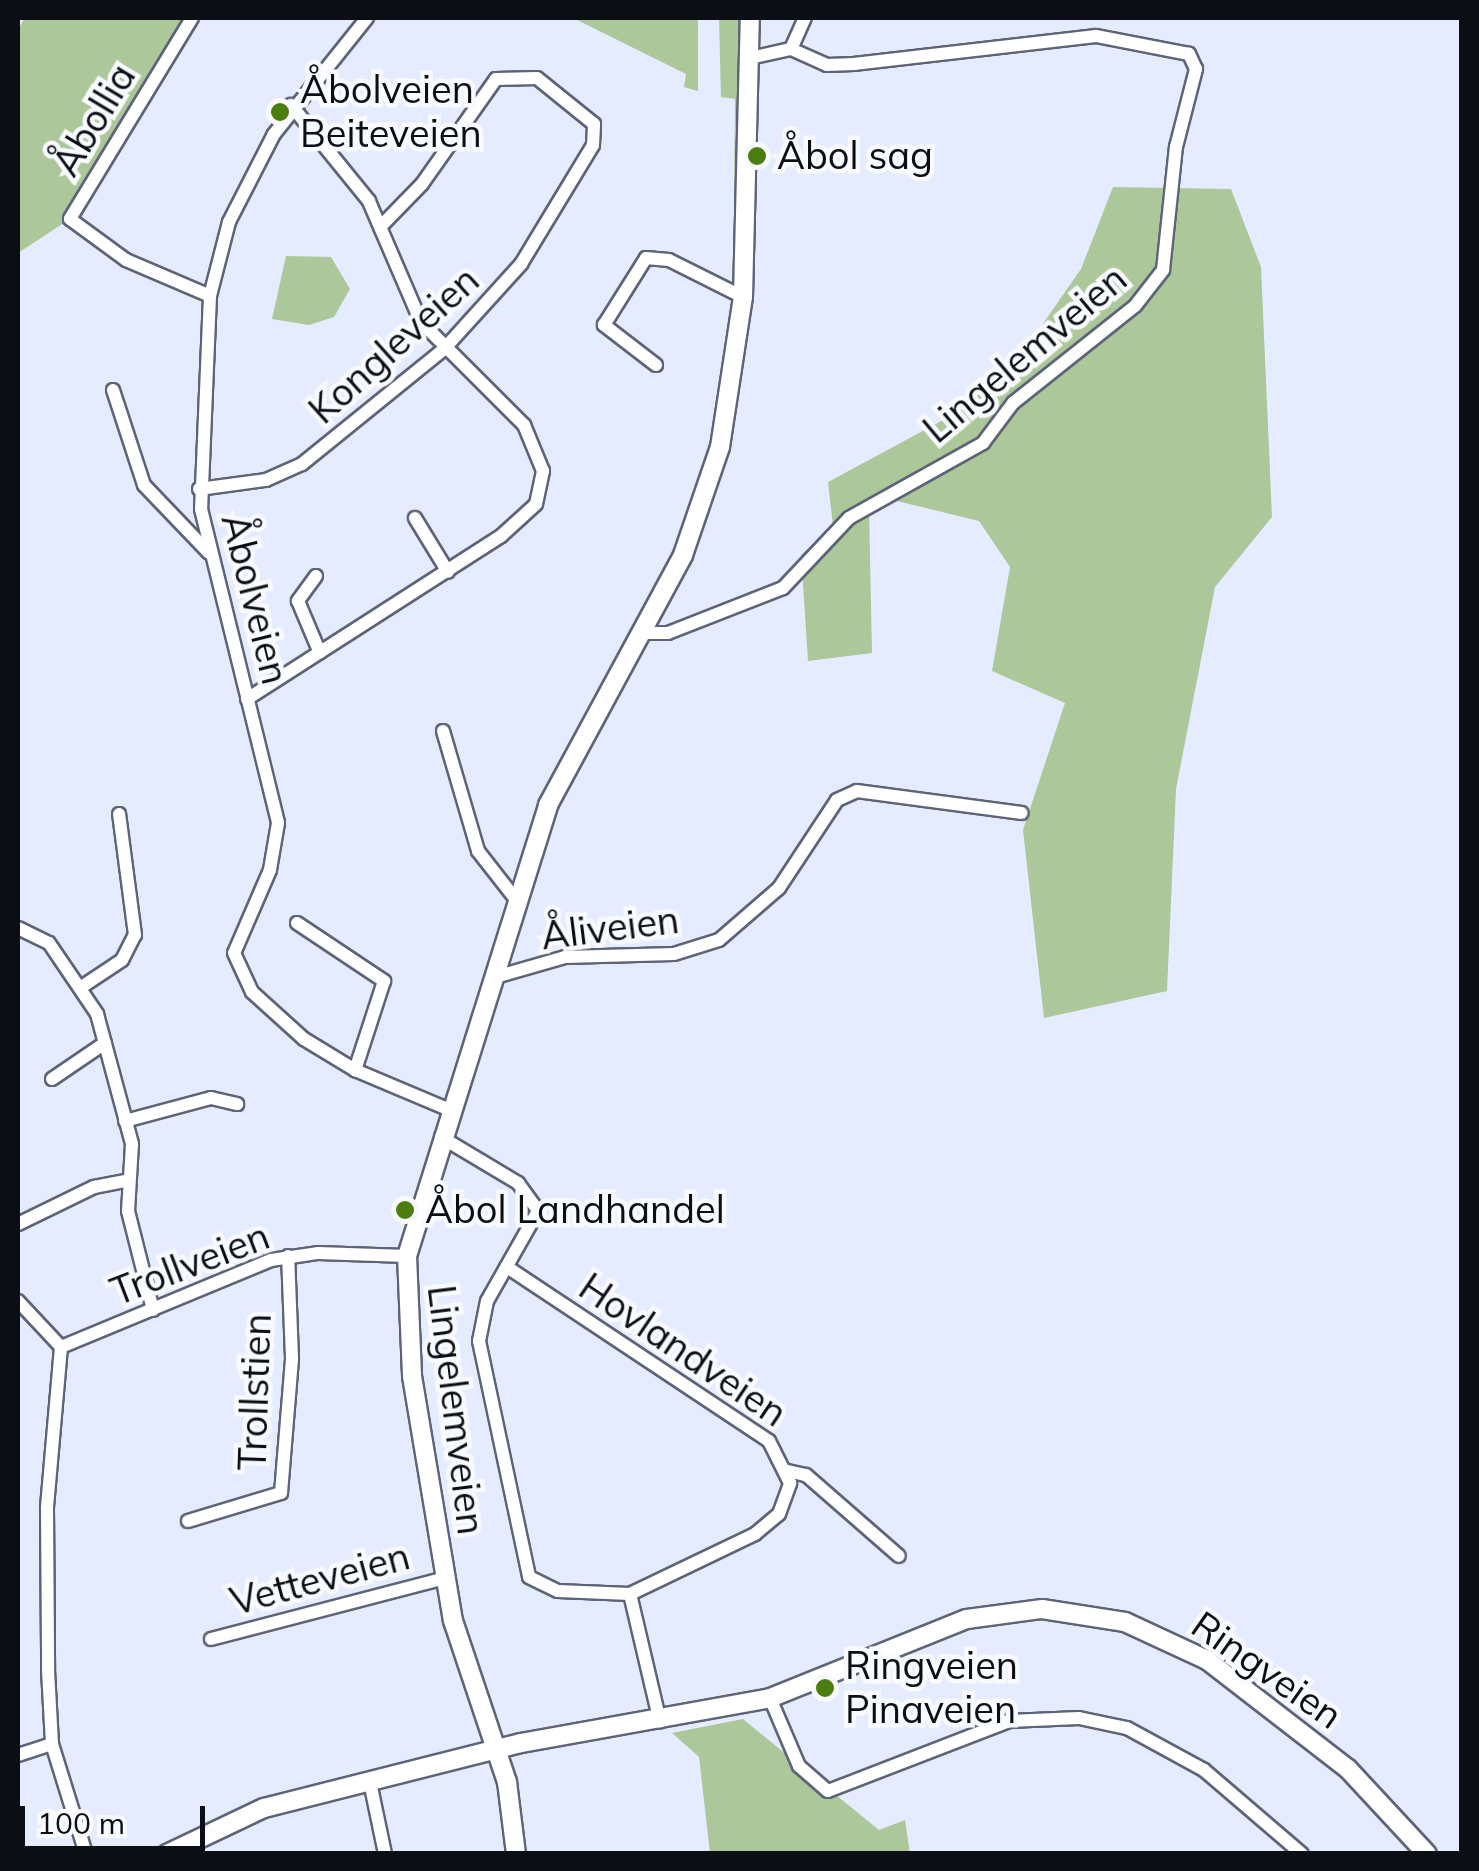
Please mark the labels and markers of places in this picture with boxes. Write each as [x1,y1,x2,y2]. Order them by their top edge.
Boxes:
place label: Åbolveien Beiteveien [300,67,482,156]
marker: Åbolveien Beiteveien [269,101,291,123]
place label: Åbol sag [777,133,933,179]
marker: Åbol sag [746,145,768,167]
place label: Åbol Landhandel [425,1187,725,1233]
marker: Åbol Landhandel [394,1199,416,1221]
place label: Ringveien Pinaveien [845,1643,1018,1732]
marker: Ringveien Pinaveien [814,1677,836,1699]

